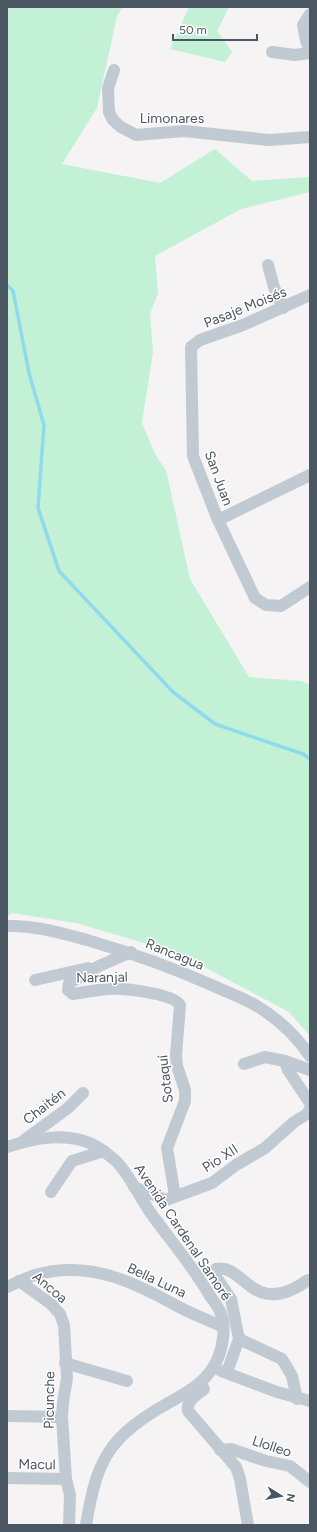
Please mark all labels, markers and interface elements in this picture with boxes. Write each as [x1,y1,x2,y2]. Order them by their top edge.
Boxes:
scale bar [173,16,257,42]
text: 50 m [179,23,207,37]
street label: Limonares [140,110,204,127]
street label: Pasaje Moisés [201,283,289,332]
street label: San Juan [201,448,236,508]
street label: Rancagua [143,935,207,974]
street label: Naranjal [76,969,128,986]
street label: Sotaquí [154,1053,177,1104]
street label: Chaitén [20,1084,69,1128]
street label: Pio XII [199,1141,241,1176]
street label: Avenida Cardenal Samoré [130,1161,235,1304]
street label: Bella Luna [125,1259,189,1301]
street label: Ancoa [29,1268,71,1307]
street label: Picunche [40,1371,59,1429]
street label: Llolleo [250,1432,294,1461]
street label: Macul [18,1456,56,1473]
north arrow [261,1476,301,1516]
text: N [283,1492,298,1503]

